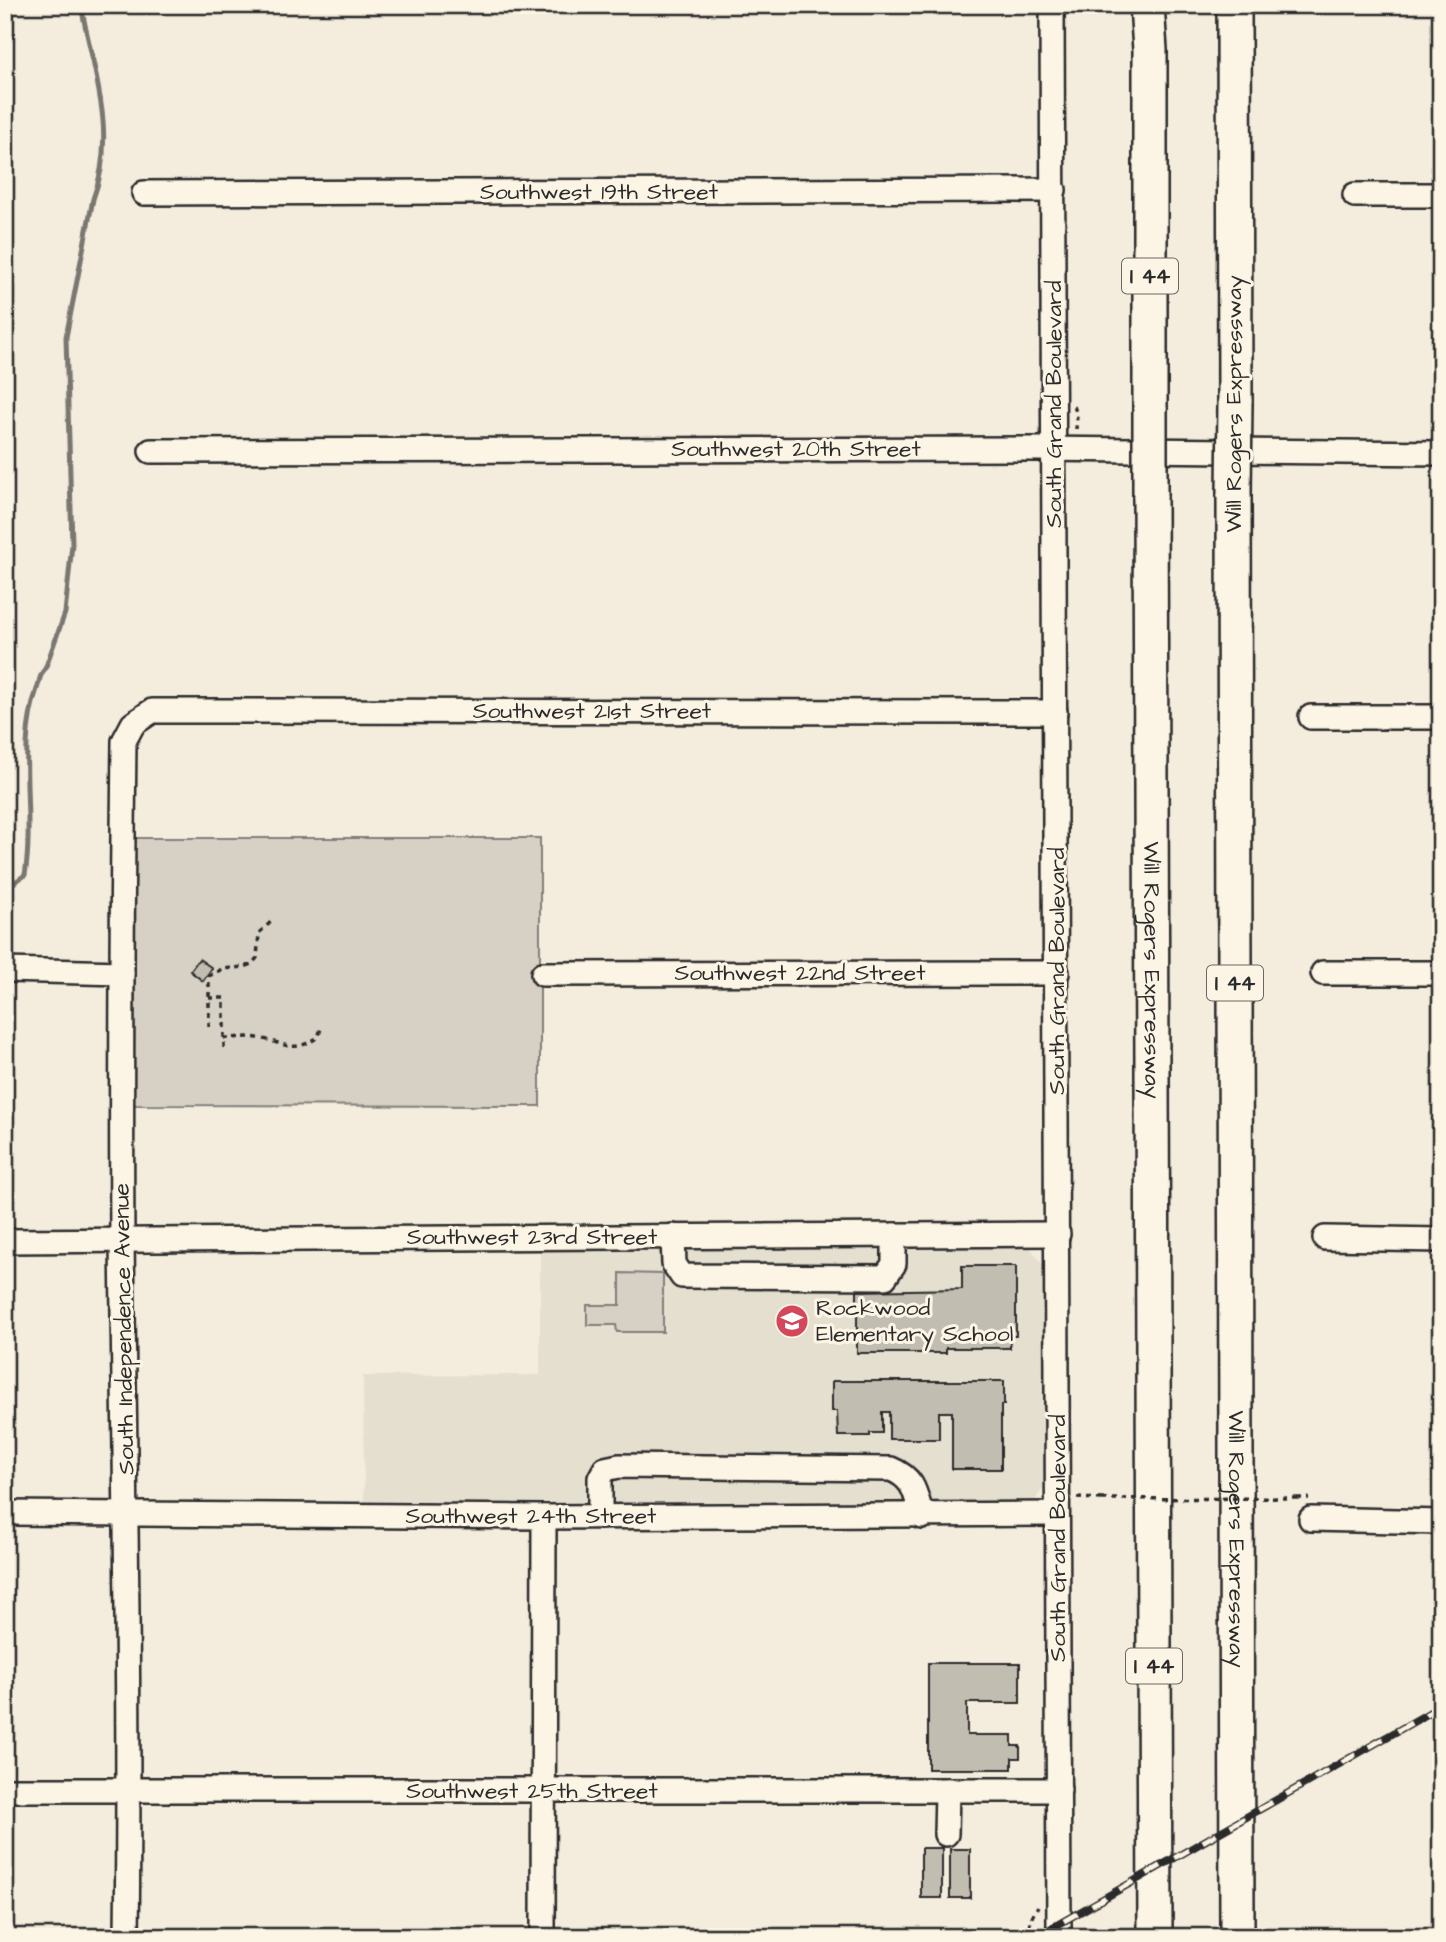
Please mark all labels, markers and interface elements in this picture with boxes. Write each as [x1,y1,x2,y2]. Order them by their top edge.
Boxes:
street label: Southwest 19th Street [480,176,719,208]
road number: I 44 [1122,258,1178,294]
street label: Will Rogers Expressway [1218,275,1251,533]
street label: South Grand Boulevard [1038,280,1070,528]
street label: Southwest 20th Street [671,433,922,465]
street label: Southwest 21st Street [473,695,712,727]
street label: Will Rogers Expressway [1134,841,1168,1099]
street label: South Grand Boulevard [1041,847,1073,1095]
street label: Southwest 22nd Street [675,957,926,989]
road number: I 44 [1207,965,1263,1000]
street label: South Independence Avenue [105,1183,143,1475]
street label: Southwest 23rd Street [407,1221,658,1253]
place label: Rockwood Elementary School [816,1292,1013,1351]
school or university icon: Rockwood Elementary School [773,1302,811,1340]
street label: Will Rogers Expressway [1219,1410,1252,1668]
street label: South Grand Boulevard [1042,1414,1074,1662]
street label: Southwest 24th Street [406,1500,657,1532]
road number: I 44 [1126,1648,1182,1684]
street label: Southwest 25th Street [406,1775,658,1807]

